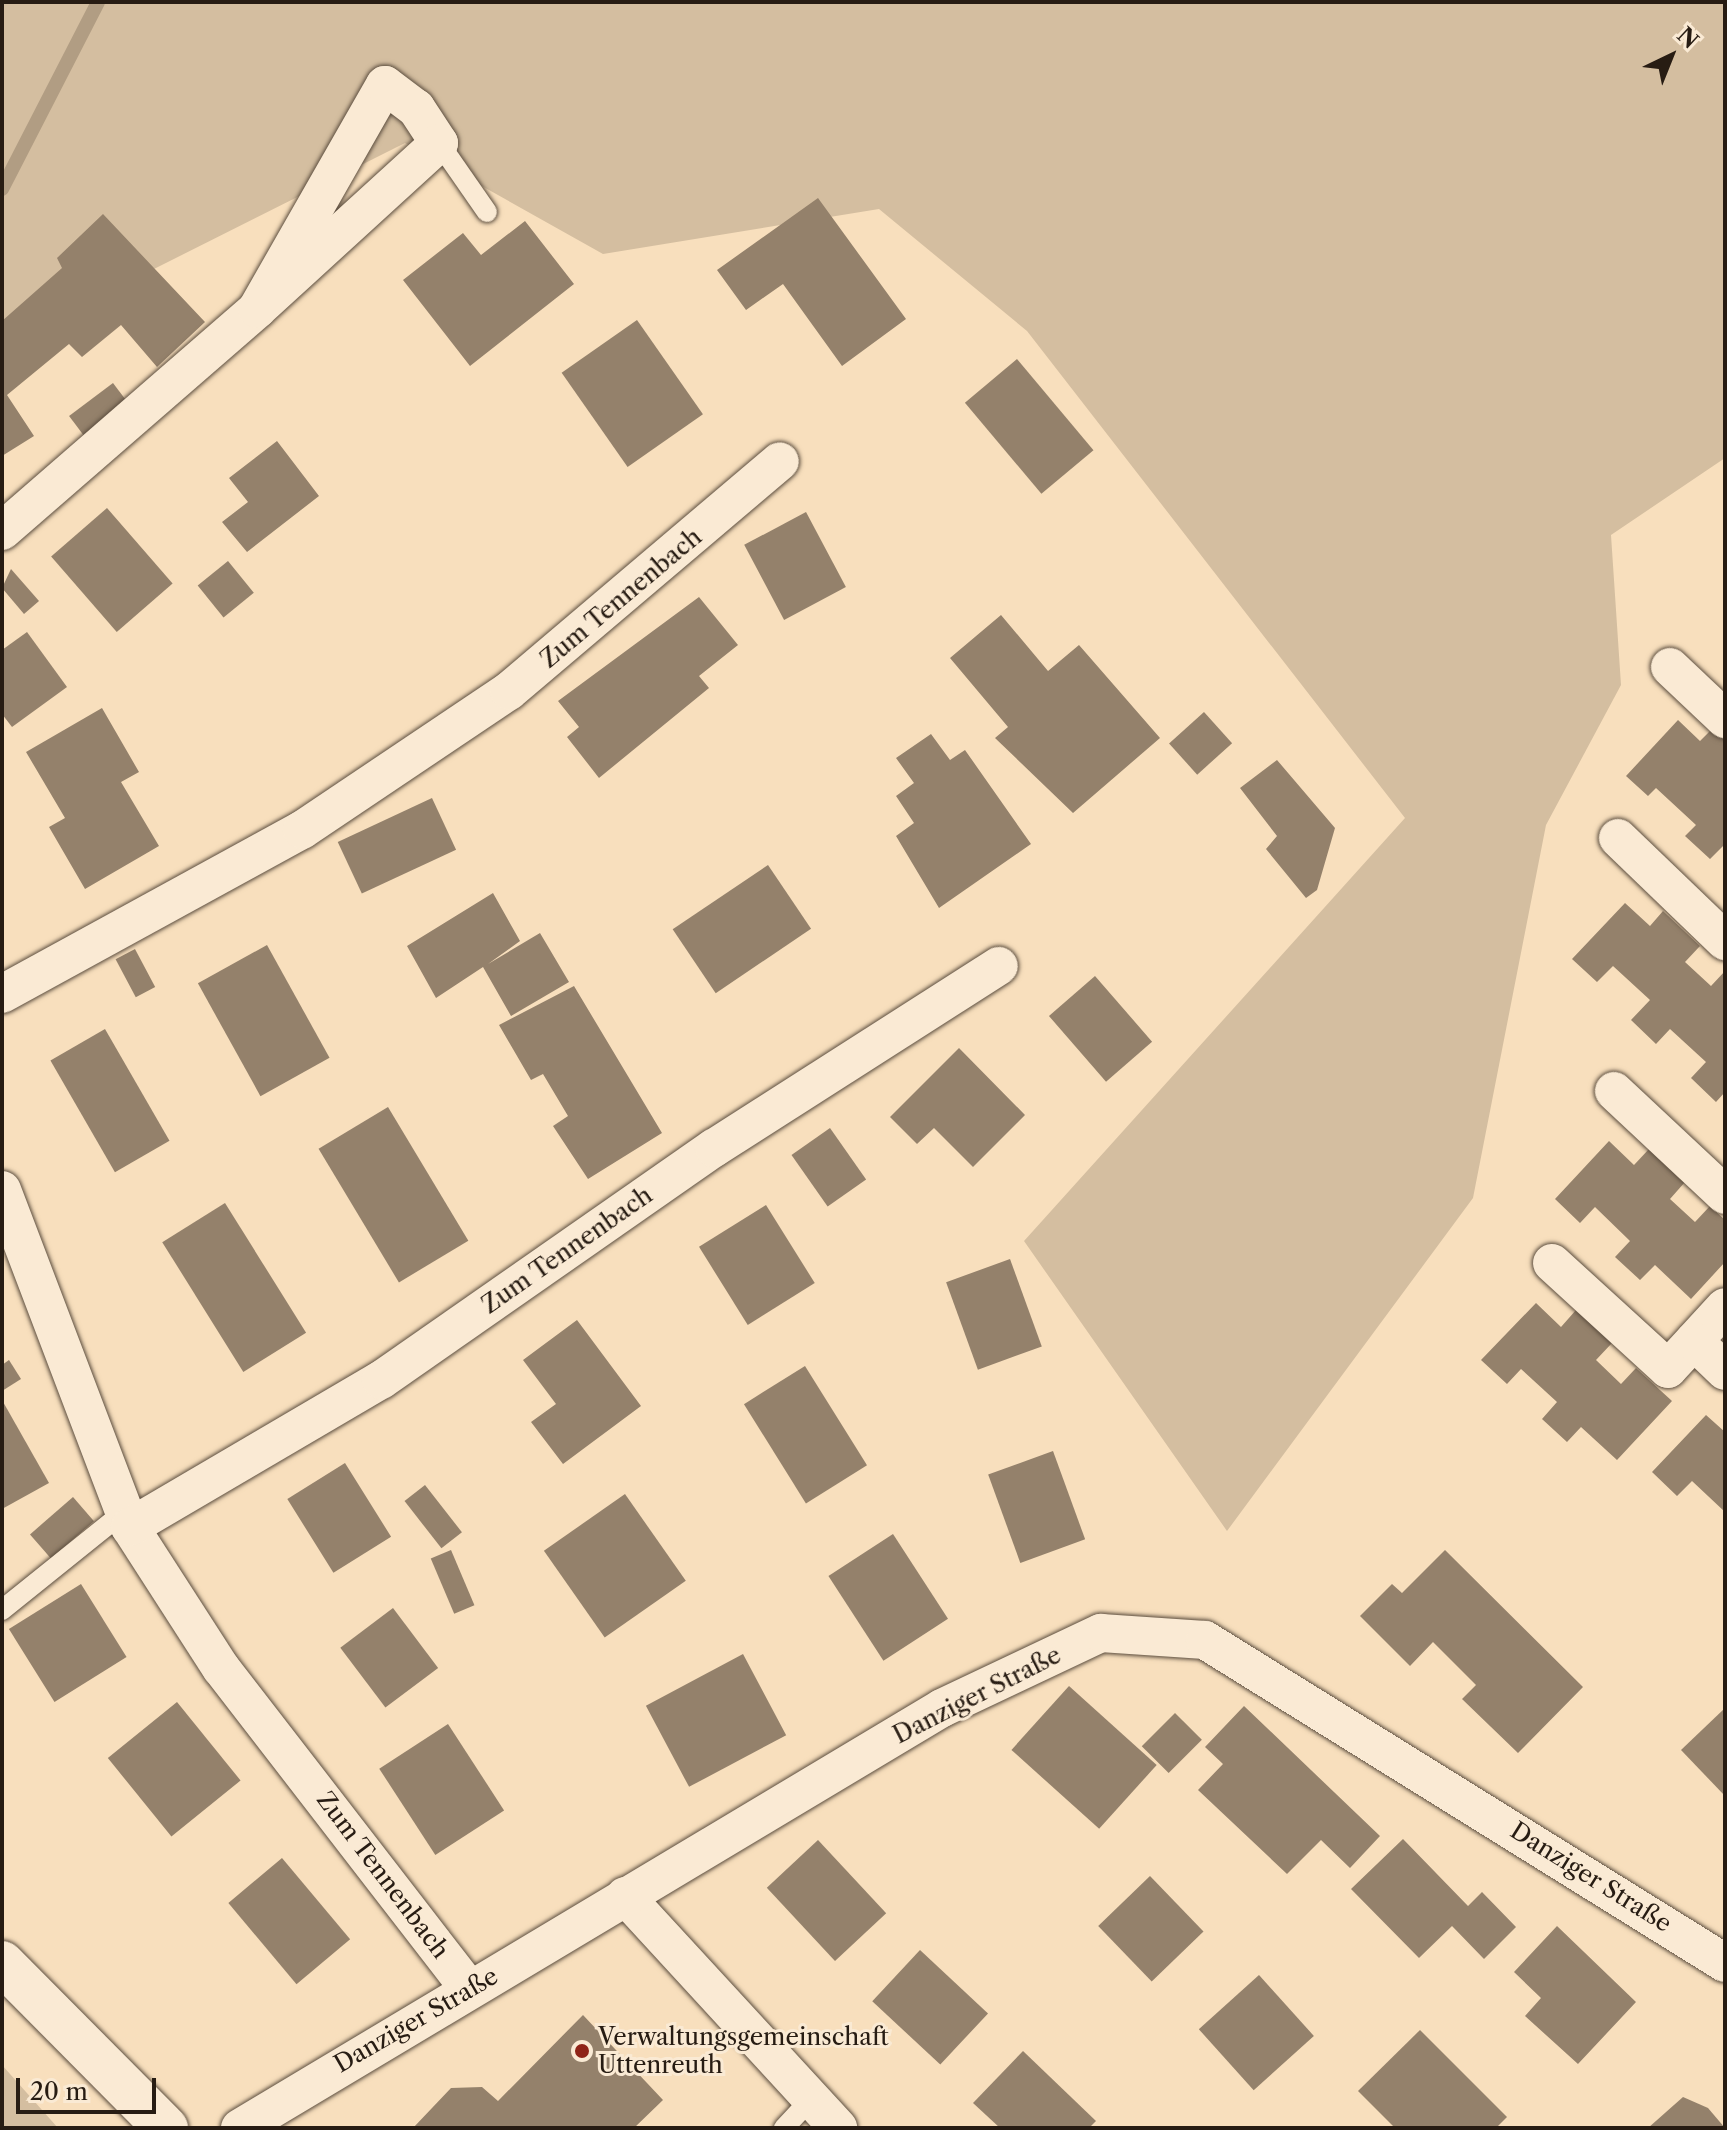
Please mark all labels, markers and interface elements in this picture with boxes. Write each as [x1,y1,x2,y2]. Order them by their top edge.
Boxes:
north arrow [1631,16,1711,96]
text: N [1672,22,1704,54]
street label: Zum Tennenbach [534,522,708,674]
street label: Zum Tennenbach [476,1180,658,1320]
street label: Danziger Straße [888,1640,1066,1750]
street label: Zum Tennenbach [311,1786,455,1964]
street label: Danziger Straße [1505,1816,1677,1938]
street label: Danziger Straße [329,1961,503,2079]
place label: Verwaltungsgemeinschaft Uttenreuth [598,2023,889,2079]
marker: Verwaltungsgemeinschaft Uttenreuth [573,2042,591,2060]
scale bar [20,2062,160,2112]
text: 20 m [30,2077,88,2106]

